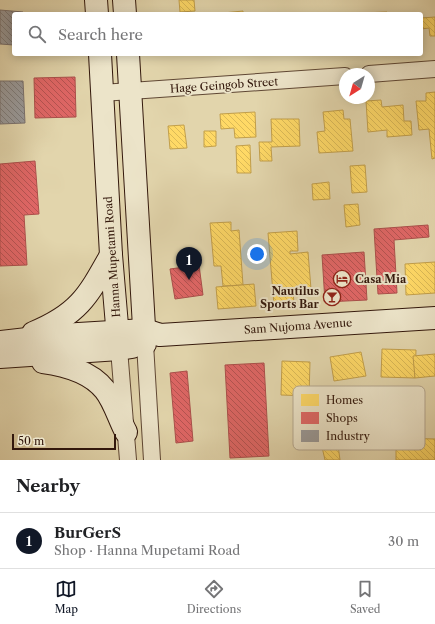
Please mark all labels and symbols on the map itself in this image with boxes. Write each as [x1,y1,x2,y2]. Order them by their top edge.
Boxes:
north arrow [339,68,375,104]
street label: Hage Geingob Street [169,74,279,96]
street label: Hanna Mupetami Road [101,196,123,318]
your location [247,244,267,264]
pin: 1 [176,247,202,280]
hotel icon: Casa Mia [332,269,352,289]
place label: Casa Mia [355,272,407,286]
place label: Nautilus Sports Bar [260,284,320,311]
bar icon: Nautilus Sports Bar [322,287,342,307]
street label: Sam Nujoma Avenue [243,315,353,337]
legend [293,386,425,450]
text: Homes [326,393,363,407]
text: Shops [326,411,358,425]
text: Industry [326,429,371,443]
scale bar [12,432,116,451]

